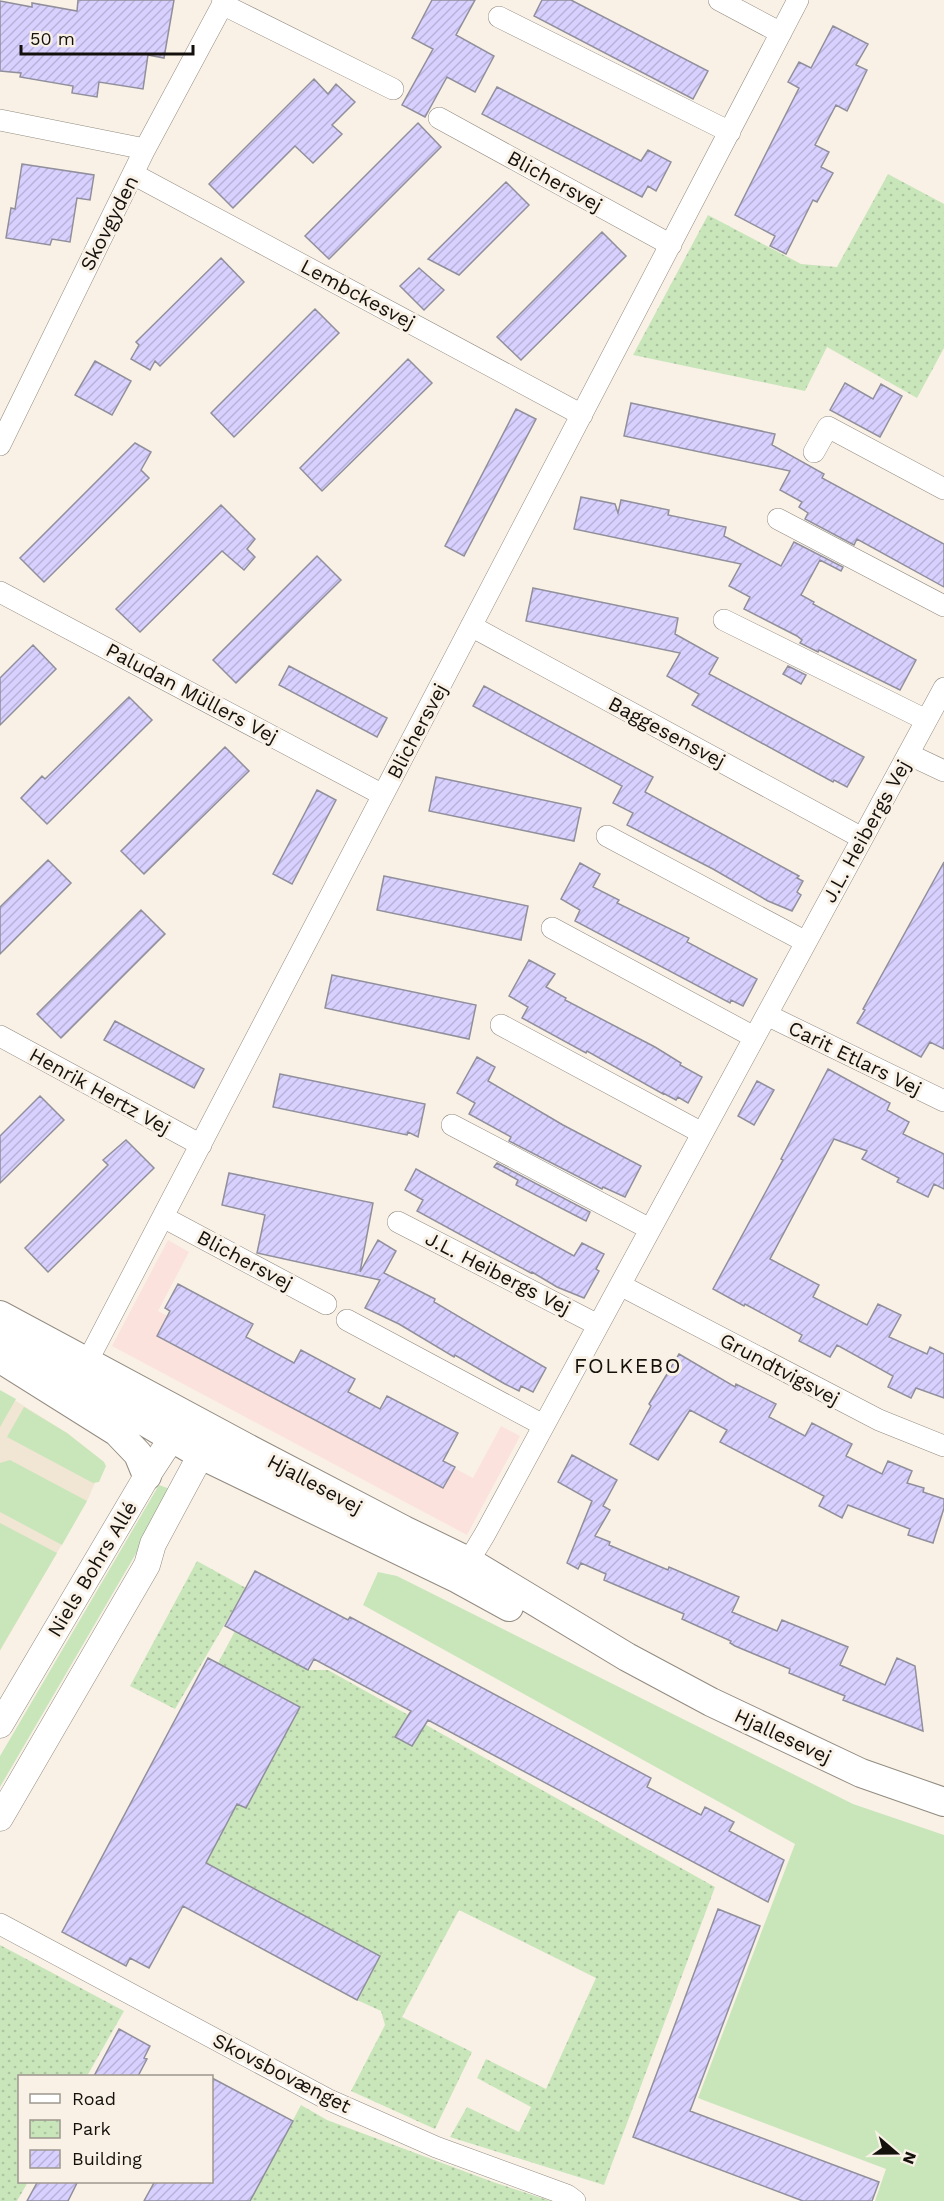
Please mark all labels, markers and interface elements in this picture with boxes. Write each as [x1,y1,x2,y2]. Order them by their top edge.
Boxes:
scale bar [21,18,194,56]
text: 50 m [30,28,75,49]
street label: Blichersvej [503,145,607,217]
street label: Skovgyden [75,171,143,275]
street label: Lembckesvej [297,254,419,334]
street label: Paludan Müllers Vej [102,637,282,749]
street label: Blichersvej [382,679,452,783]
street label: Baggesensvej [604,691,730,773]
street label: J.L. Heibergs Vej [817,755,915,907]
street label: Carit Etlars Vej [784,1015,926,1101]
street label: Henrik Hertz Vej [25,1042,175,1140]
street label: Blichersvej [193,1225,297,1295]
street label: J.L. Heibergs Vej [421,1226,575,1320]
street label: Grundtvigsvej [716,1327,844,1411]
district label: FOLKEBO [574,1353,682,1378]
street label: Hjallesevej [263,1449,367,1519]
street label: Niels Bohrs Allé [42,1497,142,1641]
street label: Hjallesevej [731,1703,835,1769]
street label: Skovsbovænget [209,2028,356,2118]
legend [18,2075,213,2183]
text: Road [72,2088,116,2109]
text: Park [72,2118,111,2139]
north arrow [866,2123,926,2183]
text: Building [72,2148,142,2169]
text: N [899,2149,921,2167]

